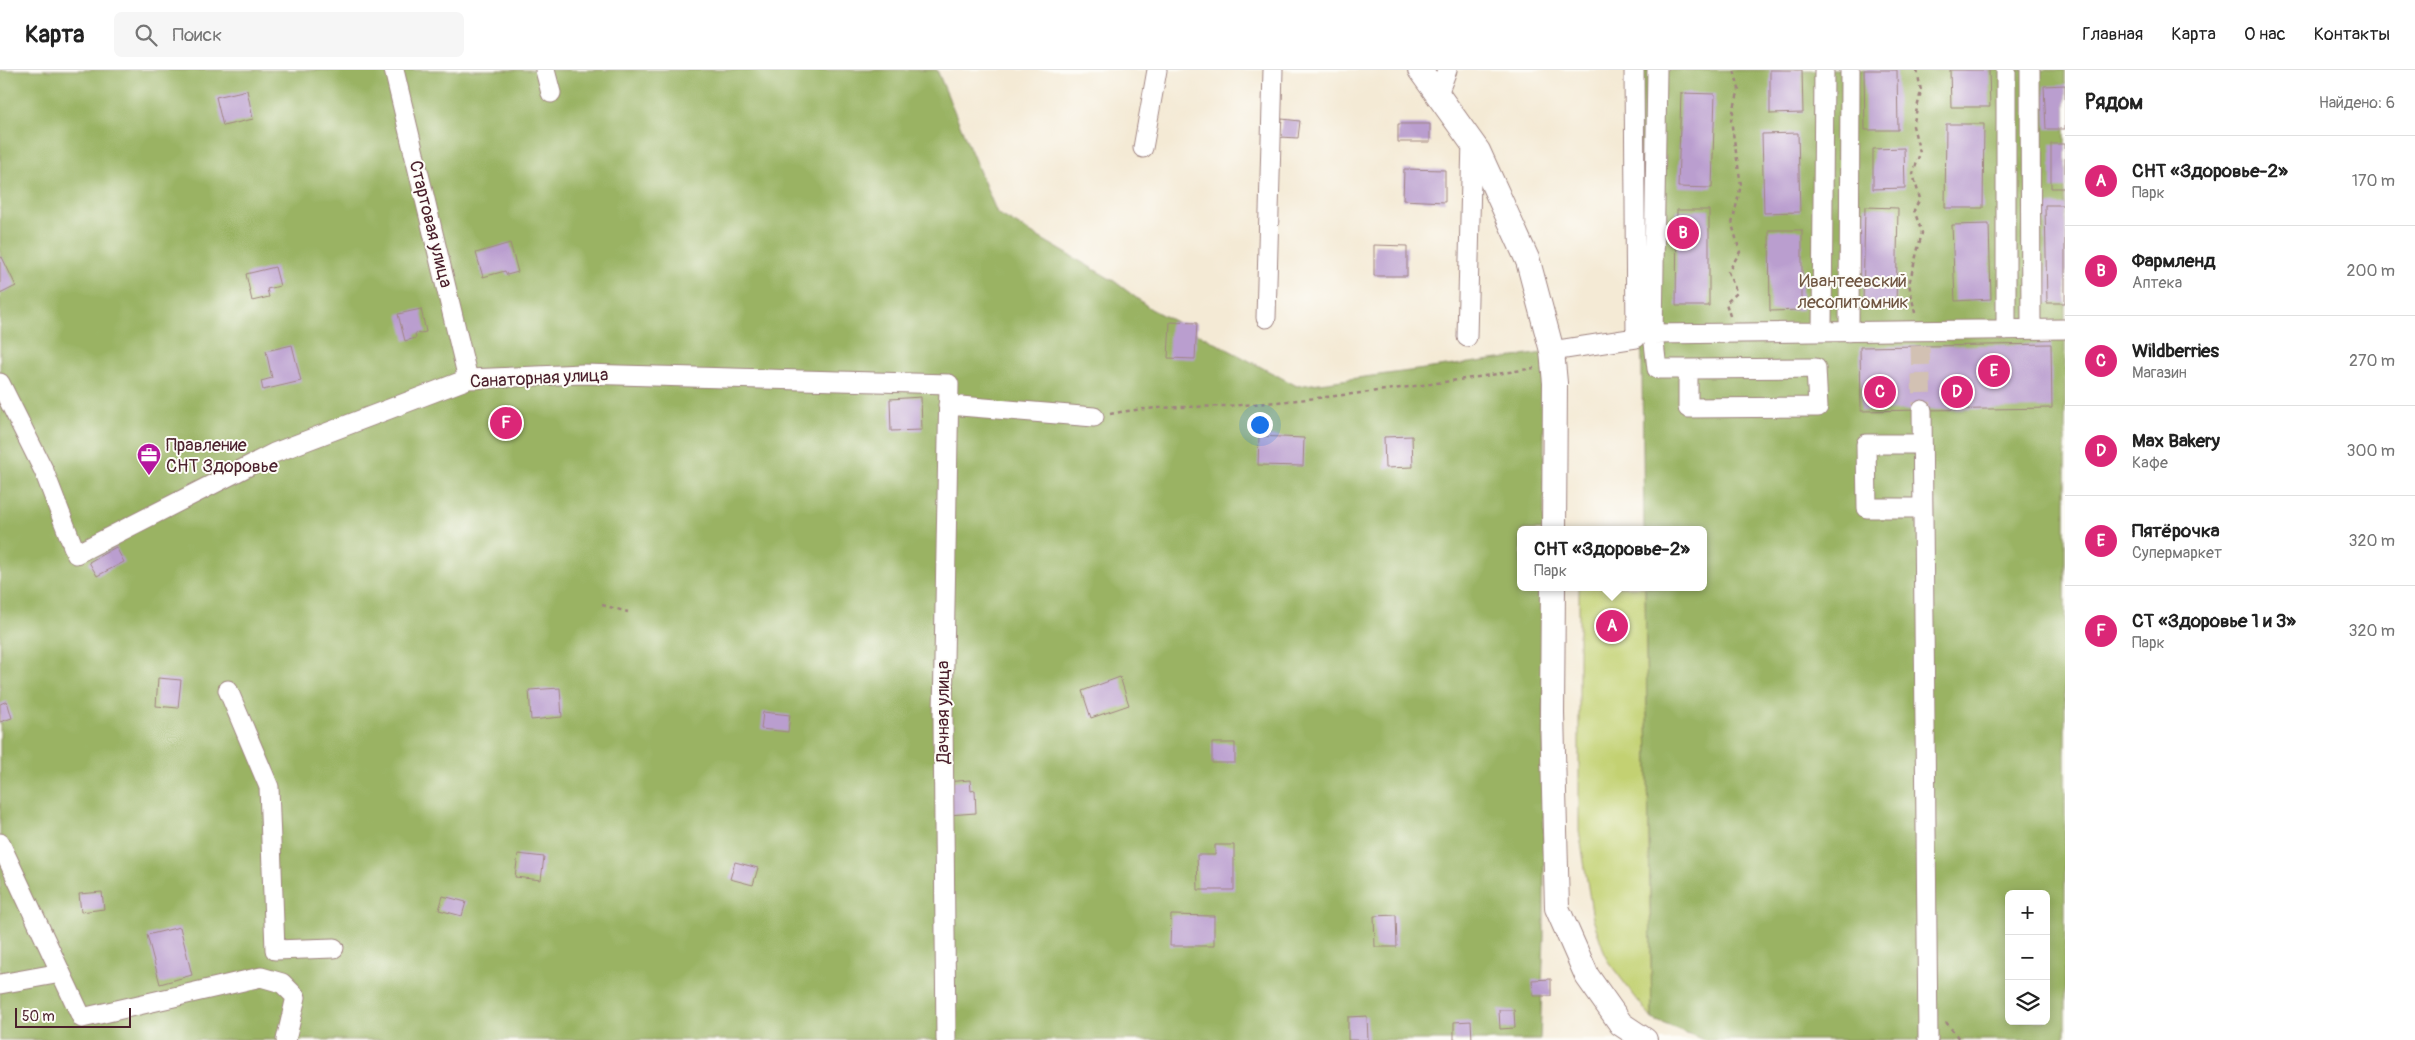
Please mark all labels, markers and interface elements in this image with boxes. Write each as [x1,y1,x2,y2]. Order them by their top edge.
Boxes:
search box [114,12,464,57]
text: Карта [25,20,84,49]
icon: search [132,21,160,49]
text: Поиск [172,23,222,47]
text: Главная [2082,23,2143,46]
text: Карта [2171,23,2216,46]
text: О нас [2244,23,2286,46]
text: Контакты [2314,23,2390,46]
text: Рядом [2085,89,2143,116]
text: Найдено: 6 [2319,93,2395,113]
street label: Стартовая улица [404,158,457,290]
text: СНТ «Здоровье-2» [2132,159,2288,183]
text: A [2096,171,2106,191]
text: 170 m [2352,171,2395,191]
text: Парк [2132,183,2165,203]
pin: B [1667,214,1699,252]
text: Фармленд [2132,249,2215,273]
text: B [2096,261,2106,281]
text: 200 m [2347,261,2395,281]
park label: Ивантеевский лесопитомник [1797,270,1909,314]
text: Аптека [2132,273,2182,293]
text: Wildberries [2132,339,2219,363]
text: C [2096,351,2106,371]
text: 270 m [2349,351,2395,371]
pin: E [1978,352,2010,390]
street label: Санаторная улица [469,363,609,394]
text: Магазин [2132,363,2187,383]
pin: C [1864,373,1896,411]
pin: D [1941,373,1973,411]
pin: F [490,404,522,442]
your location [1247,412,1273,438]
text: Max Bakery [2132,429,2220,453]
place label: Правление СНТ Здоровье [166,434,278,478]
text: D [2096,441,2106,461]
text: 300 m [2347,441,2395,461]
office icon: Правление СНТ Здоровье [136,442,162,476]
text: Кафе [2132,453,2168,473]
text: Пятёрочка [2132,519,2220,543]
popup [1517,526,1707,591]
text: E [2097,531,2105,551]
text: 320 m [2349,531,2395,551]
text: СНТ «Здоровье-2» [1534,537,1690,561]
text: Супермаркет [2132,543,2222,563]
text: Парк [1534,561,1567,581]
pin: A [1596,607,1628,645]
text: СТ «Здоровье 1 и 3» [2132,609,2296,633]
text: F [2096,621,2106,641]
text: 320 m [2349,621,2395,641]
text: Парк [2132,633,2165,653]
street label: Дачная улица [932,661,955,764]
map controls [2005,890,2050,1025]
button: + [2005,890,2050,935]
button: − [2005,935,2050,980]
button: layers [2005,980,2050,1025]
scale bar [15,1005,131,1028]
text: 50 m [22,1008,55,1025]

